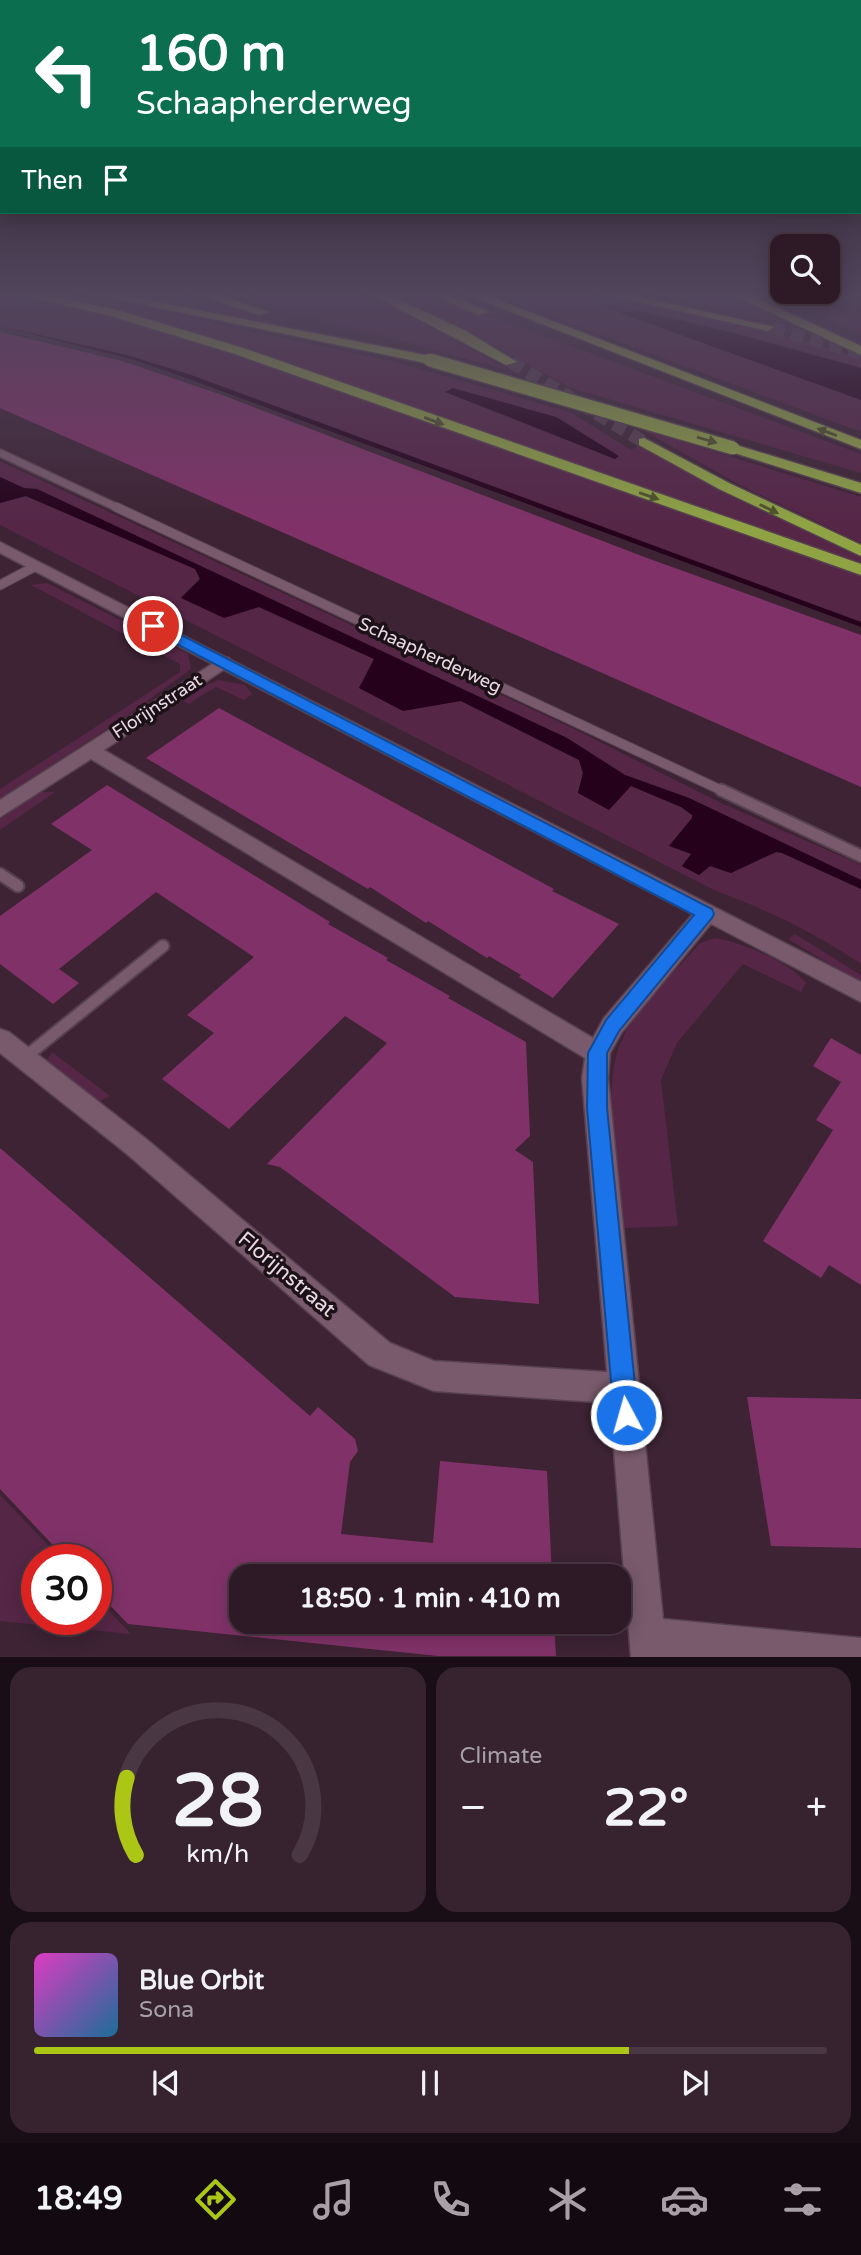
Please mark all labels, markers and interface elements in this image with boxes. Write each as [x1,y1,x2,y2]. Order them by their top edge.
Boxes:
text: 160 m [136,25,286,84]
icon: left [21,28,112,119]
text: Schaapherderweg [136,85,412,123]
icon: arrive [97,161,135,199]
text: Then [21,165,83,196]
map controls [770,234,840,304]
button: search [770,234,840,304]
one-way arrow [424,416,445,427]
one-way arrow [816,426,837,437]
one-way arrow [697,436,718,446]
one-way arrow [638,491,659,502]
one-way arrow [759,503,779,514]
pin [123,596,183,656]
icon: arrive [134,607,172,645]
street label: Schaapherderweg [355,612,505,698]
street label: Florijnstraat [108,669,206,743]
street label: Florijnstraat [233,1226,340,1322]
position arrow [589,1378,663,1452]
speed limit sign: 30 [21,1544,112,1635]
text: 18:50 · 1 min · 410 m [299,1583,561,1614]
text: Climate [460,1742,542,1770]
text: 28 [172,1759,263,1847]
text: 22° [604,1777,689,1840]
text: − [460,1785,487,1831]
text: + [806,1785,827,1831]
text: km/h [186,1839,249,1869]
text: Blue Orbit [139,1965,264,1996]
text: Sona [139,1996,194,2024]
icon: previous [147,2064,185,2102]
icon: pause [411,2064,449,2102]
icon: next [676,2064,714,2102]
icon: directions [191,2175,240,2224]
icon: music [309,2175,358,2224]
icon: phone [426,2175,475,2224]
icon: climate [543,2175,592,2224]
icon: car [660,2175,709,2224]
icon: filters [778,2175,827,2224]
text: 18:49 [34,2180,123,2218]

